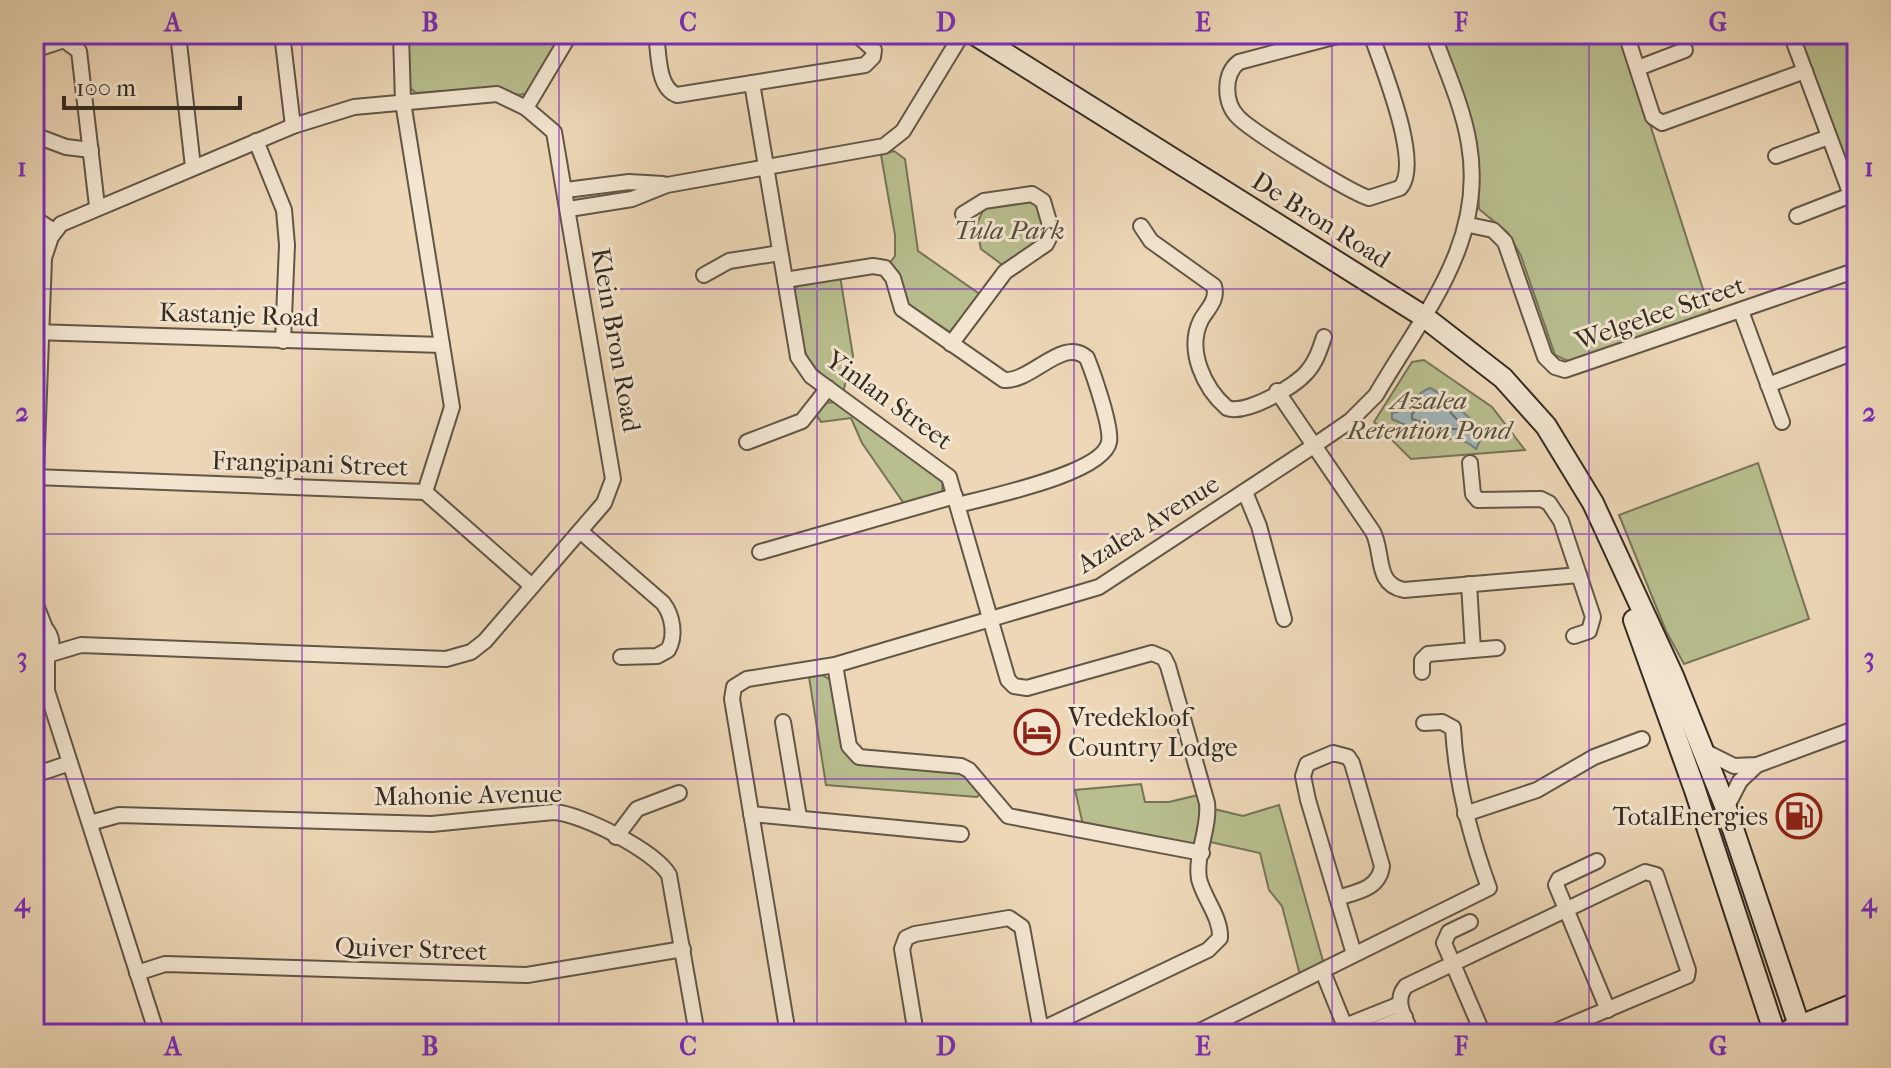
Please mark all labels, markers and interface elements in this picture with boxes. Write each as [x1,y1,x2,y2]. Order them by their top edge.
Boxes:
text: A [163,7,183,38]
text: B [422,7,439,38]
text: C [679,7,697,38]
text: D [936,7,956,38]
text: E [1195,7,1211,38]
text: F [1453,7,1468,38]
text: G [1709,7,1727,38]
scale bar [64,60,240,110]
text: 100 m [76,74,136,102]
text: 1 [17,152,27,183]
text: 1 [1864,152,1874,183]
street label: De Bron Road [1246,165,1397,275]
park label: Tula Park [953,215,1065,246]
street label: Klein Bron Road [585,245,648,435]
street label: Welgelee Street [1570,269,1749,357]
street label: Kastanje Road [158,297,320,333]
street label: Yinlan Street [819,343,959,457]
park label: Azalea Retention Pond [1345,385,1515,446]
text: 2 [15,397,29,428]
text: 2 [1862,397,1876,428]
street label: Frangipani Street [211,445,410,483]
street label: Azalea Avenue [1070,468,1225,581]
text: 3 [17,642,27,673]
text: 3 [1864,642,1874,673]
place label: Vredekloof Country Lodge [1067,702,1238,763]
hotel icon: Vredekloof Country Lodge [1013,708,1061,756]
street label: Mahonie Avenue [374,778,563,812]
fuel station icon: TotalEnergies [1775,792,1823,840]
place label: TotalEnergies [1613,801,1768,832]
text: 4 [13,887,31,919]
text: 4 [1860,887,1878,919]
street label: Quiver Street [334,931,489,967]
text: A [163,1031,183,1062]
text: B [422,1031,439,1062]
text: C [679,1031,697,1062]
text: D [936,1031,956,1062]
text: E [1195,1031,1211,1062]
text: F [1453,1031,1468,1062]
text: G [1709,1031,1727,1062]

